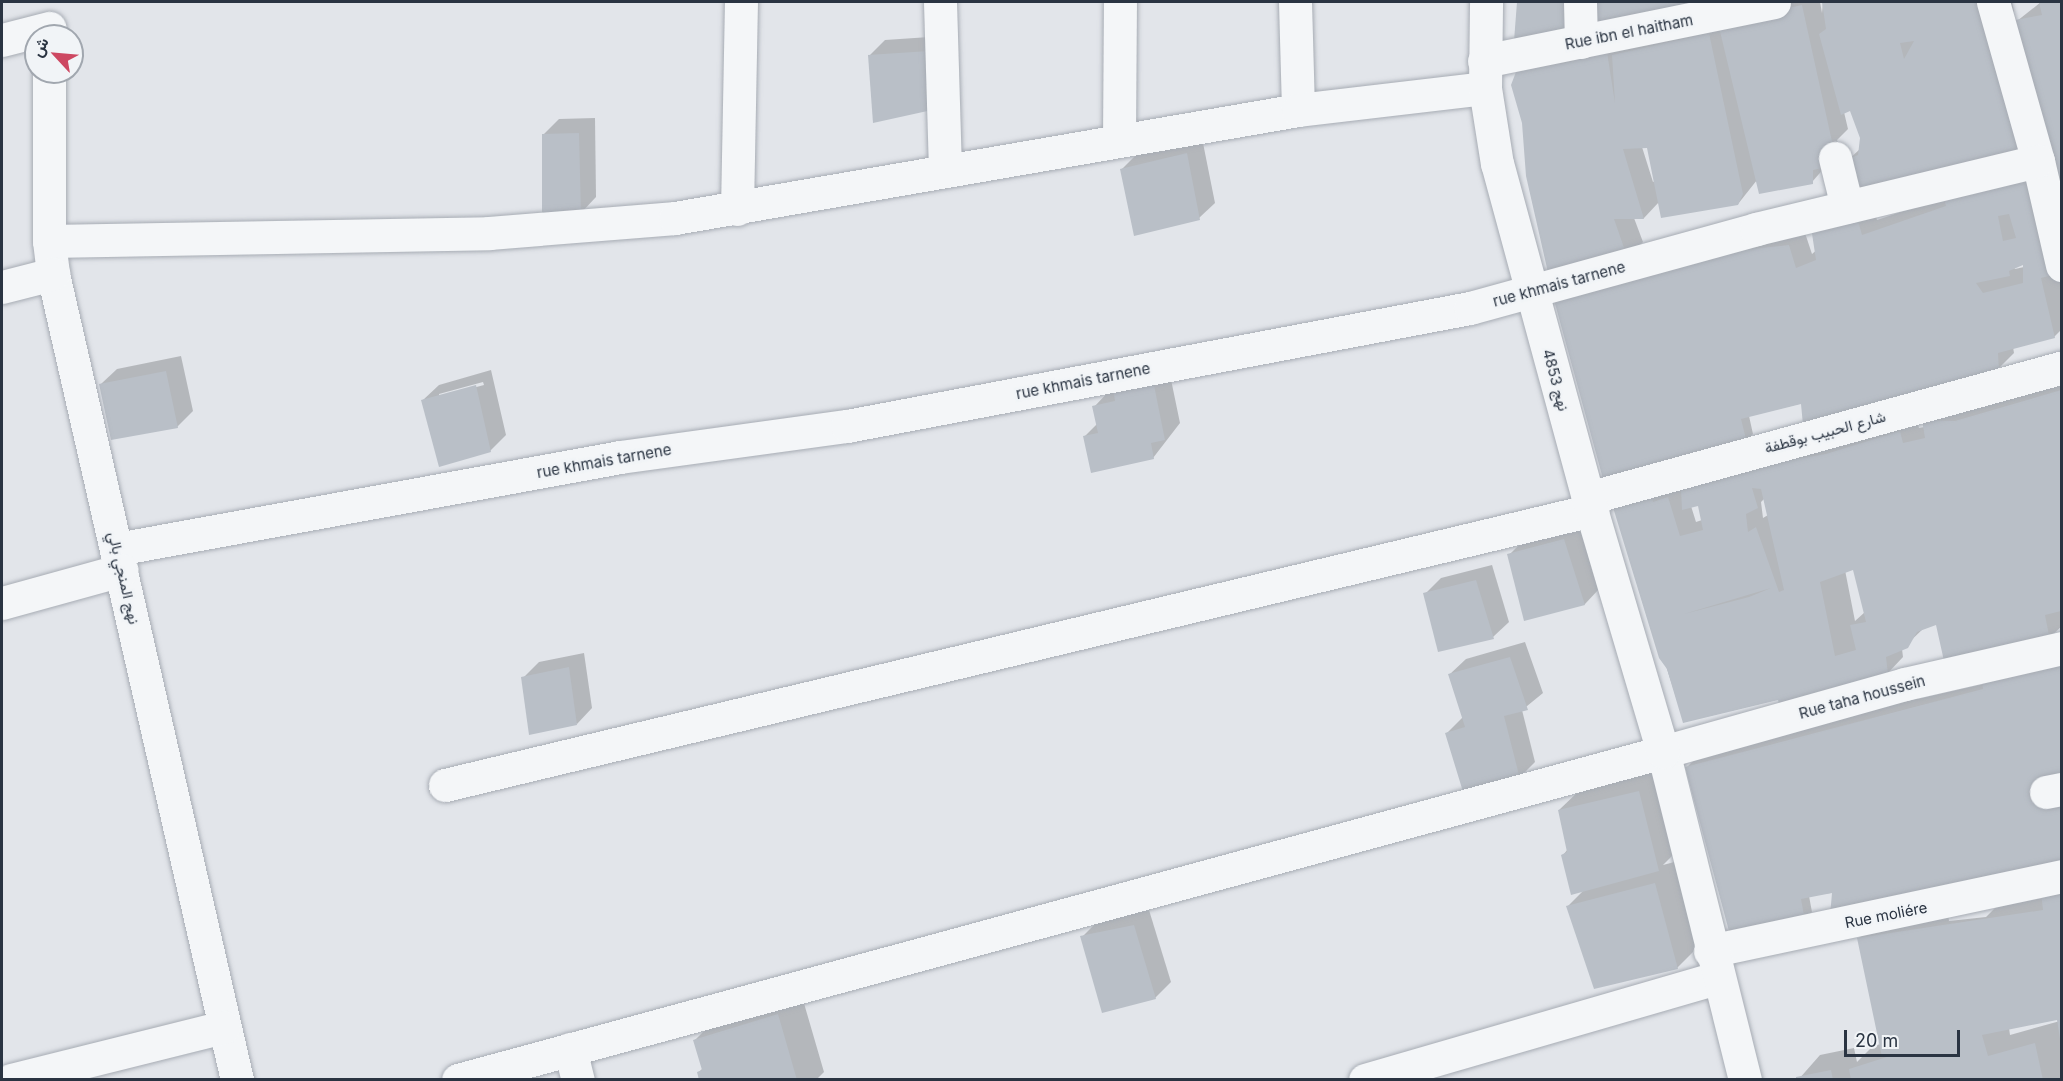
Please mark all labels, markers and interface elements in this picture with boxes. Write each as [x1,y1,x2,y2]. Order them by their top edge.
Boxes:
street label: Rue ibn el haitham [1563,11,1695,53]
north arrow [24,24,84,84]
text: ش [26,34,53,60]
street label: rue khmais tarnene [1491,258,1627,310]
street label: نهج 4853 [1539,347,1573,413]
street label: rue khmais tarnene [1014,359,1152,403]
street label: شارع الحبيب بوقطفة [1763,407,1887,457]
street label: rue khmais tarnene [535,440,673,482]
street label: نهج المنجي بالي [105,530,143,626]
street label: Rue taha houssein [1797,671,1927,723]
street label: Rue moliére [1843,898,1929,932]
scale bar [1847,1018,1962,1056]
text: 20 m [1855,1030,1898,1051]

